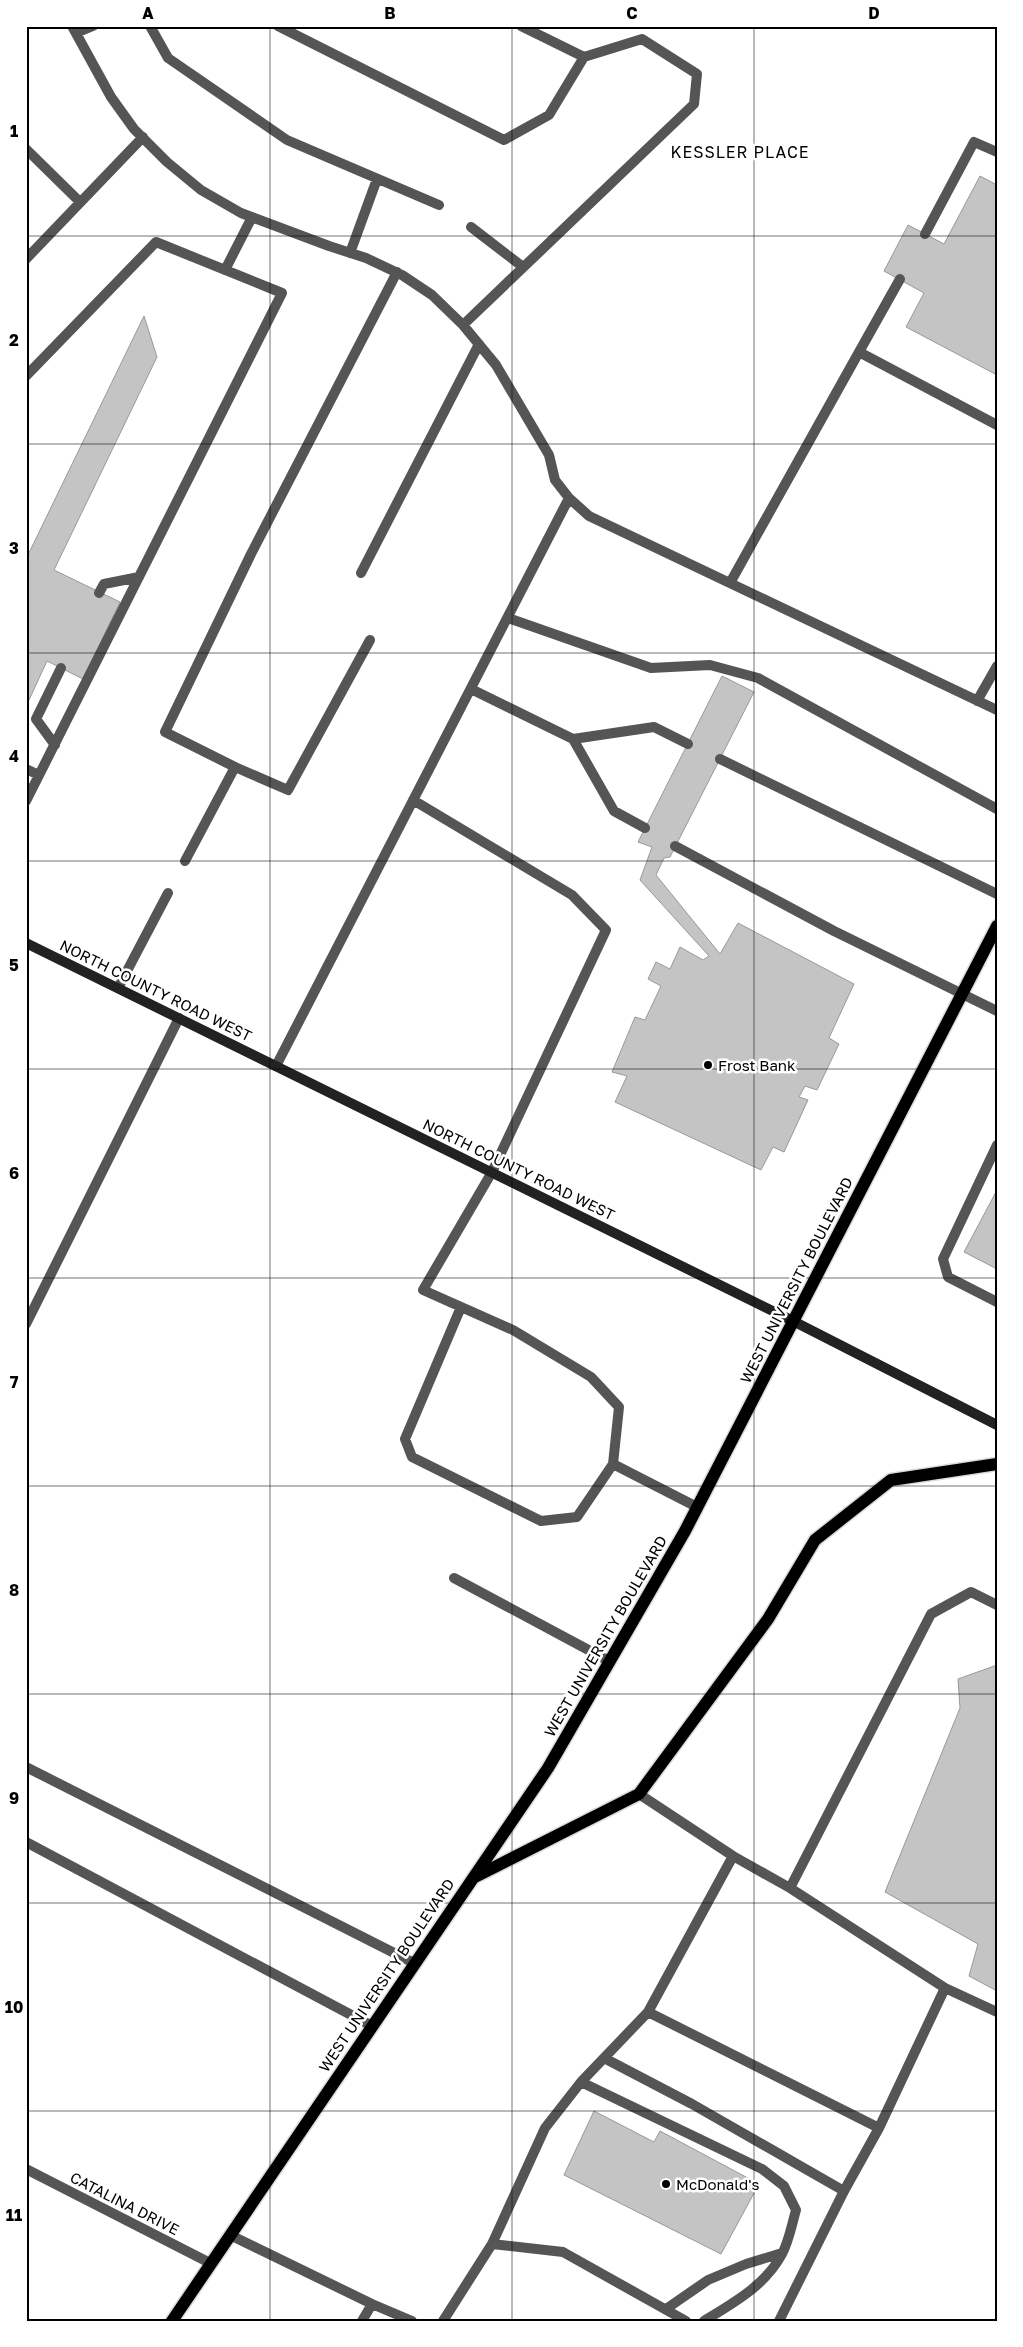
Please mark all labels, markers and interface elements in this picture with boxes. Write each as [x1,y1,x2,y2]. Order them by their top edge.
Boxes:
text: A [142,3,154,23]
text: B [384,3,396,23]
text: C [626,3,638,23]
text: D [868,3,880,23]
text: 1 [10,121,18,141]
district label: KESSLER PLACE [670,142,810,162]
text: 2 [9,330,19,350]
text: 3 [9,538,19,558]
text: 4 [9,746,19,766]
street label: NORTH COUNTY ROAD WEST [57,936,255,1044]
text: 5 [9,955,19,975]
place label: Frost Bank [718,1056,796,1074]
marker: Frost Bank [702,1059,714,1071]
street label: NORTH COUNTY ROAD WEST [420,1115,618,1223]
text: 6 [9,1163,19,1183]
street label: WEST UNIVERSITY BOULEVARD [736,1174,856,1386]
text: 7 [10,1372,19,1392]
street label: WEST UNIVERSITY BOULEVARD [540,1532,670,1740]
text: 8 [9,1580,19,1600]
text: 9 [9,1788,19,1808]
street label: WEST UNIVERSITY BOULEVARD [314,1875,458,2075]
text: 10 [5,1997,23,2017]
street label: CATALINA DRIVE [67,2168,183,2238]
place label: McDonald's [676,2175,759,2193]
marker: McDonald's [660,2178,672,2190]
text: 11 [6,2205,22,2225]

